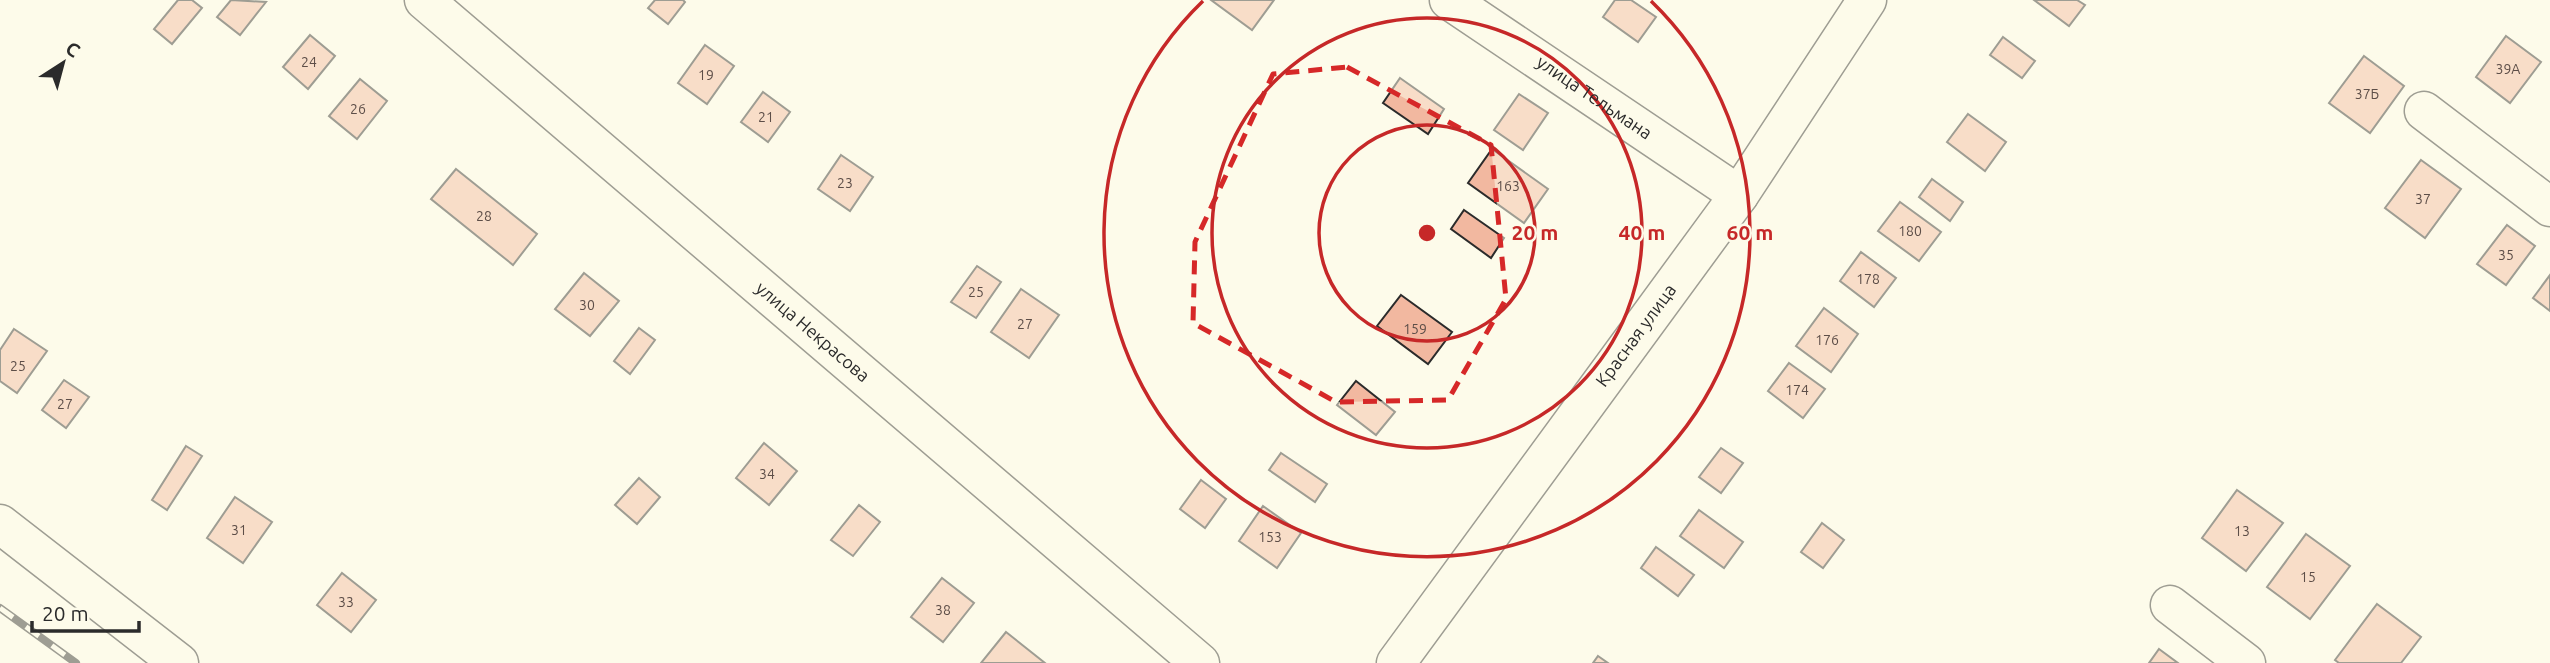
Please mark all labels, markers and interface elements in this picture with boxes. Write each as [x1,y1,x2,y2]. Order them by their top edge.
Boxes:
north arrow [28,28,98,98]
text: С [62,37,84,62]
street label: улица Тельмана [1533,51,1656,143]
house number: 24 [301,54,317,70]
house number: 39А [2496,61,2520,77]
house number: 19 [698,67,714,83]
house number: 37Б [2355,86,2379,102]
house number: 26 [350,101,366,117]
house number: 21 [758,109,774,125]
house number: 23 [837,175,853,191]
house number: 163 [1496,178,1520,194]
house number: 37 [2415,191,2431,207]
house number: 28 [476,208,492,224]
text: 20 m [1512,220,1558,244]
text: 40 m [1619,220,1665,244]
text: 60 m [1727,220,1773,244]
centre of rings [1415,221,1439,245]
house number: 180 [1898,223,1922,239]
house number: 35 [2498,247,2514,263]
house number: 178 [1856,271,1880,287]
street label: улица Некрасова [752,277,874,385]
street label: Красная улица [1591,280,1679,390]
house number: 25 [968,284,984,300]
house number: 30 [579,297,595,313]
house number: 27 [1017,316,1033,332]
house number: 159 [1403,321,1427,337]
house number: 176 [1815,332,1839,348]
house number: 25 [10,358,26,374]
house number: 174 [1785,382,1809,398]
house number: 27 [57,396,73,412]
house number: 34 [759,466,775,482]
house number: 31 [231,522,247,538]
house number: 13 [2234,523,2250,539]
house number: 153 [1258,529,1282,545]
house number: 15 [2300,569,2316,585]
scale bar [32,590,138,634]
house number: 33 [338,594,354,610]
text: 20 m [42,601,89,625]
house number: 38 [935,602,951,618]

